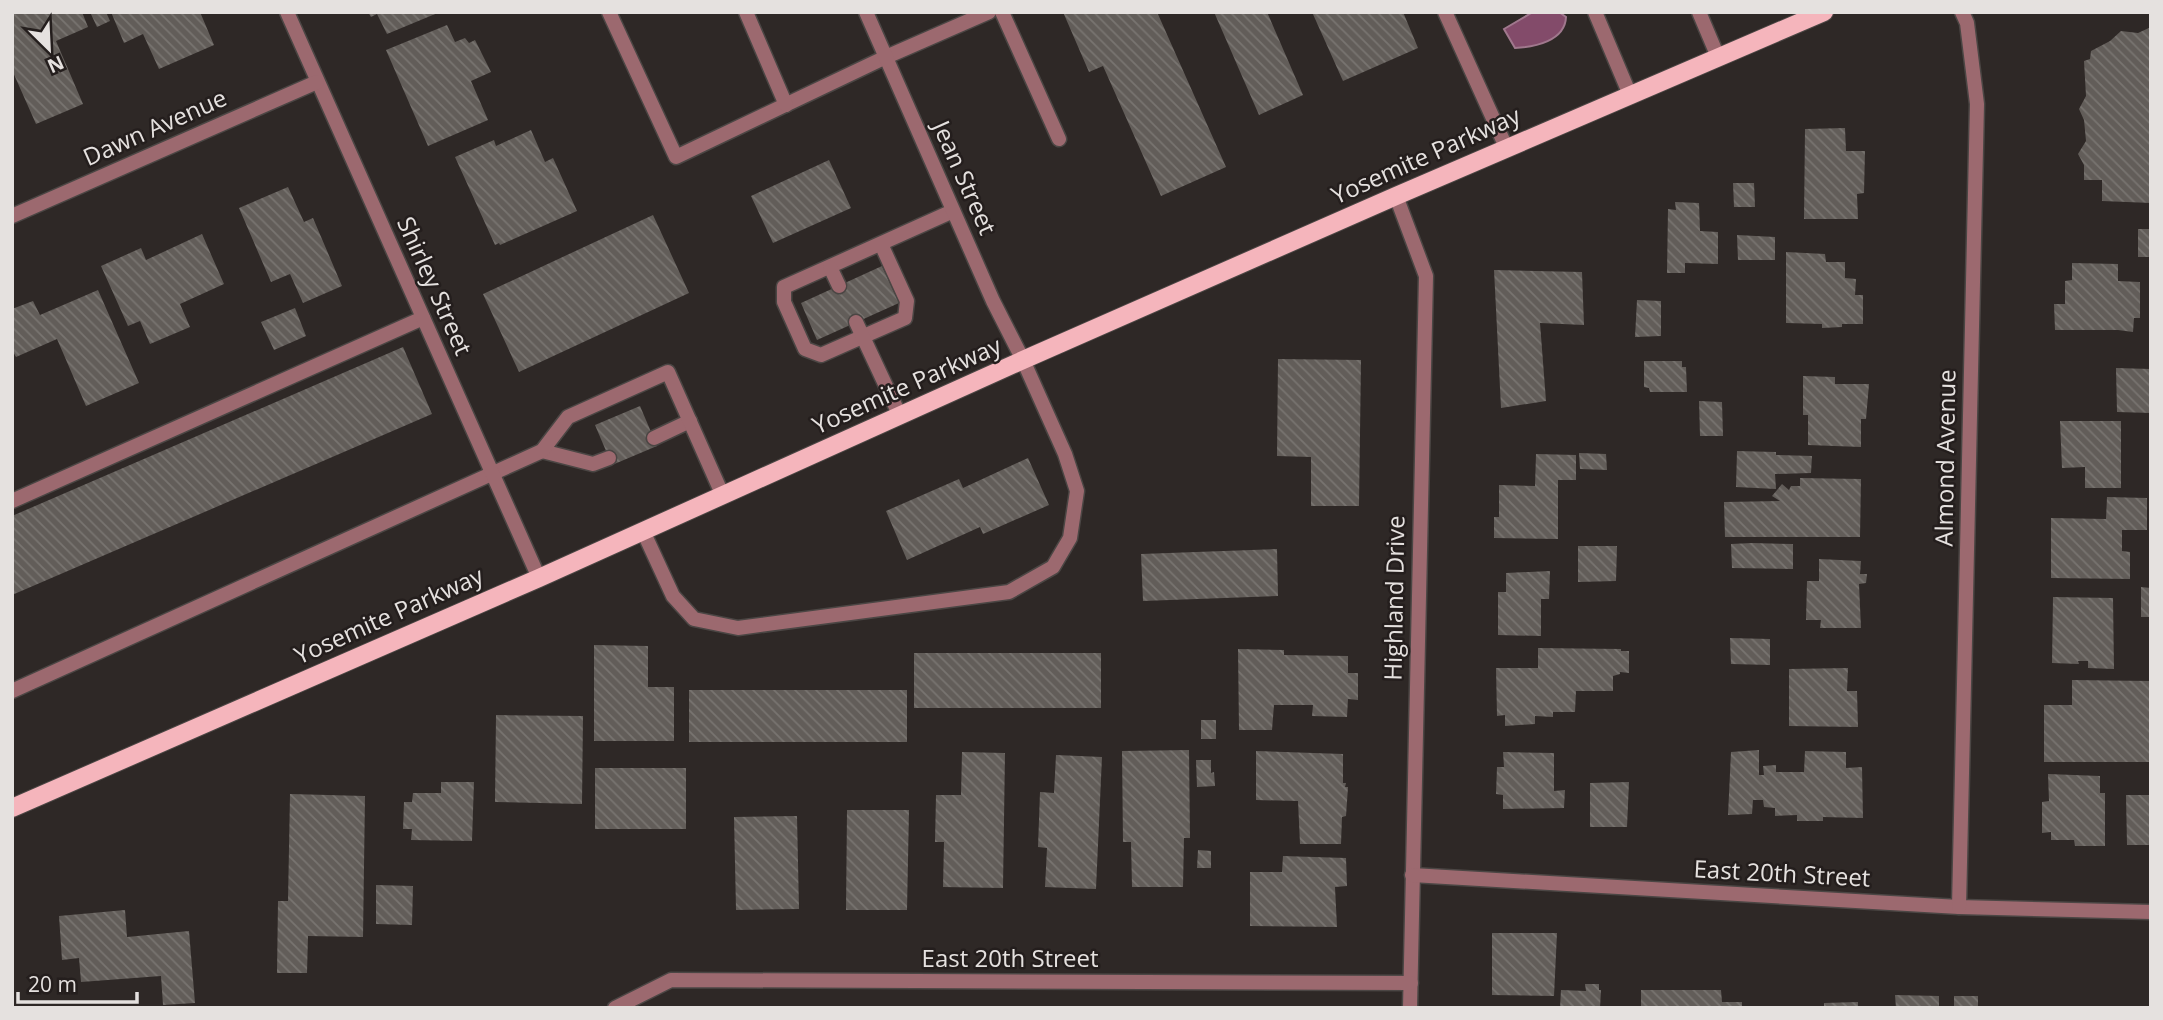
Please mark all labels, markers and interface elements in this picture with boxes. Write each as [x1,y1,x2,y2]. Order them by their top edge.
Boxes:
north arrow [14,14,84,84]
text: N [44,50,68,80]
street label: Dawn Avenue [77,80,231,173]
street label: Yosemite Parkway [1326,98,1526,211]
street label: Jean Street [925,113,1005,239]
street label: Shirley Street [390,211,481,360]
street label: Yosemite Parkway [807,328,1007,441]
street label: Almond Avenue [1926,369,1963,547]
street label: Highland Drive [1376,515,1411,681]
street label: Yosemite Parkway [289,558,489,671]
street label: East 20th Street [1693,851,1871,894]
street label: East 20th Street [922,941,1098,974]
scale bar [18,960,136,1004]
text: 20 m [28,970,77,998]

